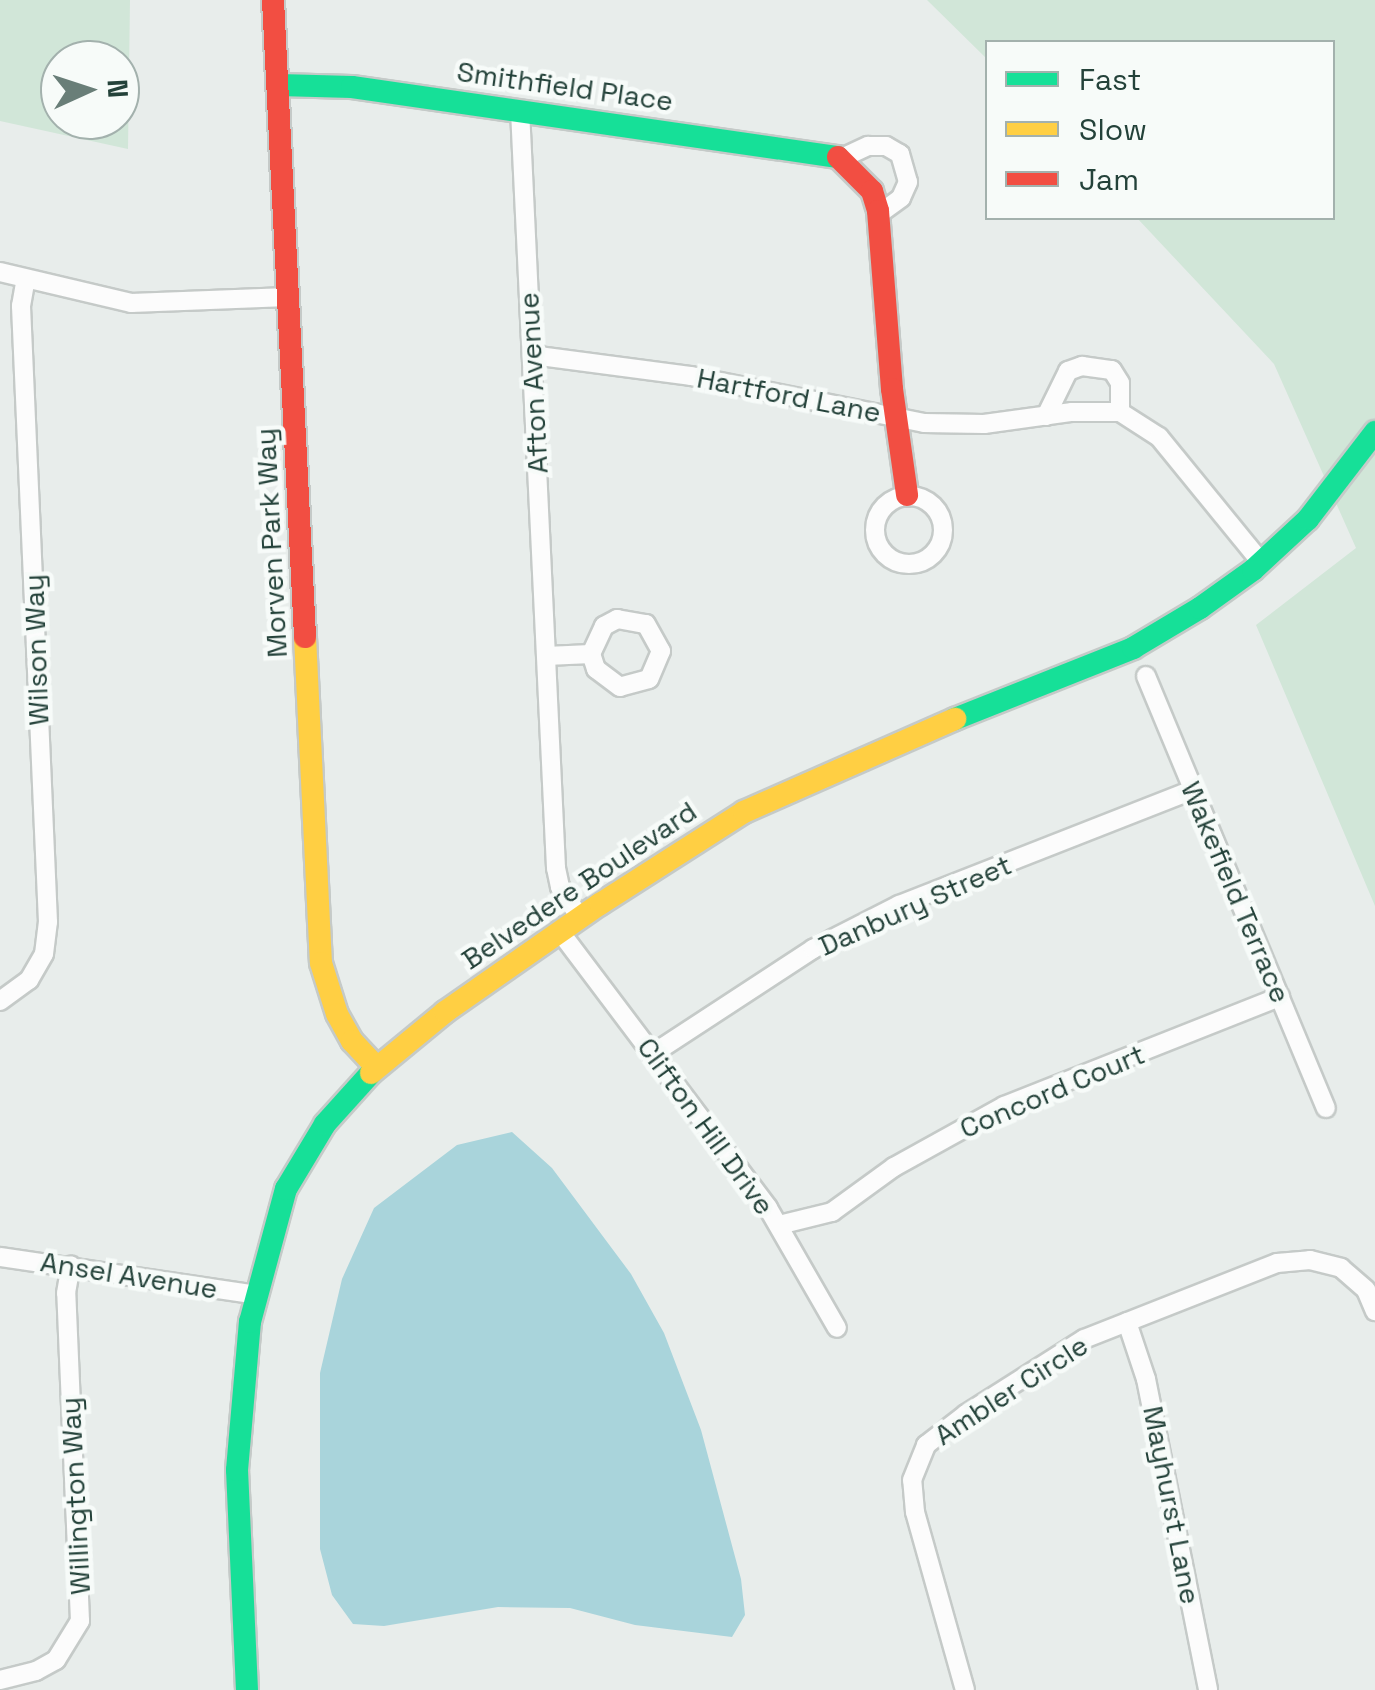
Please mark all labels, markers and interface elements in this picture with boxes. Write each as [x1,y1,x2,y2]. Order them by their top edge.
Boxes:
north arrow [40,40,140,140]
legend [985,40,1335,220]
street label: Smithfield Place [455,54,675,118]
text: Fast [1079,60,1141,99]
text: N [99,78,136,99]
text: Slow [1079,110,1147,149]
text: Jam [1079,160,1139,199]
street label: Afton Avenue [511,291,555,475]
street label: Hartford Lane [694,361,884,429]
street label: Morven Park Way [248,427,294,659]
street label: Wilson Way [17,574,55,726]
street label: Wakefield Terrace [1174,776,1298,1008]
street label: Belvedere Boulevard [455,794,703,976]
street label: Danbury Street [813,847,1017,963]
street label: Clifton Hill Drive [630,1031,782,1221]
street label: Concord Court [954,1037,1150,1145]
street label: Ansel Avenue [38,1244,220,1306]
street label: Ambler Circle [928,1328,1094,1452]
street label: Willington Way [53,1396,97,1596]
street label: Mayhurst Lane [1136,1403,1208,1607]

